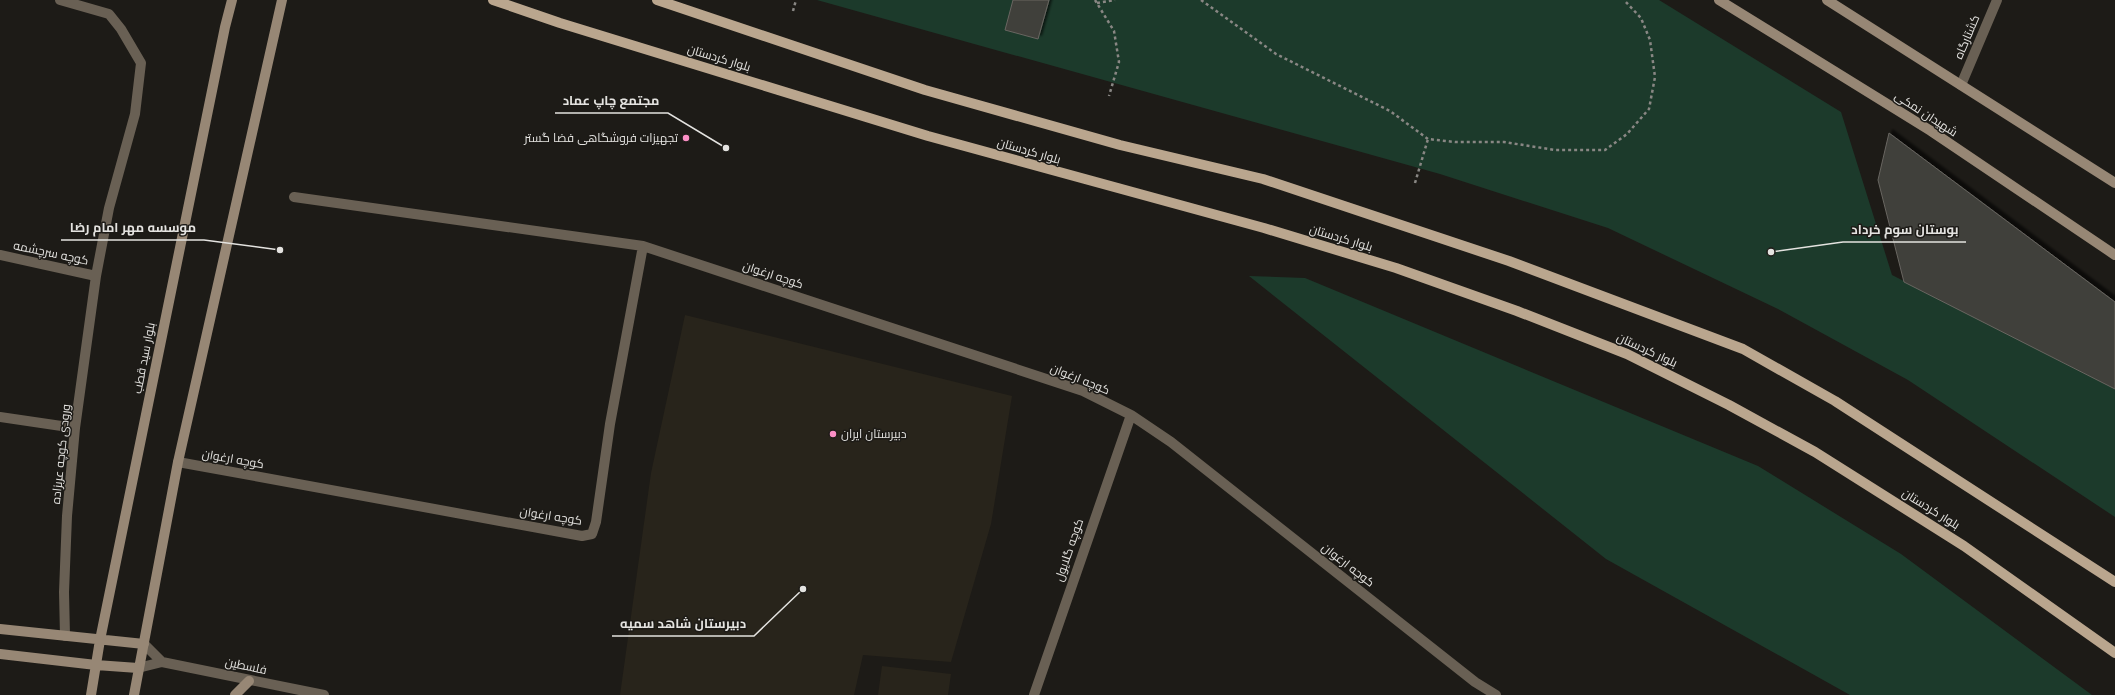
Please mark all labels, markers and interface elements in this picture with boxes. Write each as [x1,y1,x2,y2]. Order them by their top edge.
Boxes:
street label: کشتارگاه [1950,12,1983,62]
street label: بلوار کردستان [685,40,753,75]
street label: شهیدان نمکی [1891,87,1961,140]
callout: مجتمع چاپ عماد [555,88,668,113]
text: مجتمع چاپ عماد [563,91,659,110]
place label: تجهیزات فروشگاهی فضا گستر [523,129,679,146]
marker: تجهیزات فروشگاهی فضا گستر [681,133,691,143]
street label: بلوار کردستان [995,133,1063,168]
callout: موسسه مهر امام رضا [61,215,204,240]
callout: بوستان سوم خرداد [1843,217,1966,242]
text: موسسه مهر امام رضا [70,218,196,237]
street label: بلوار کردستان [1307,220,1375,255]
text: بوستان سوم خرداد [1851,220,1959,239]
street label: کوچه سرچشمه [12,236,90,270]
street label: کوچه ارغوان [740,257,806,293]
street label: بلوار سید قطب [128,321,159,395]
street label: بلوار کردستان [1614,328,1680,371]
street label: کوچه ارغوان [1048,359,1112,399]
street label: ورودی کوچه عربزاده [47,403,75,505]
place label: دبیرستان ایران [841,425,907,442]
marker: دبیرستان ایران [828,429,838,439]
street label: کوچه ارغوان [201,445,265,473]
street label: بلوار کردستان [1899,484,1963,533]
street label: کوچه ارغوان [519,502,583,530]
street label: کوچه گلایول [1050,516,1088,584]
street label: کوچه ارغوان [1318,539,1378,591]
callout: دبیرستان شاهد سمیه [612,611,754,636]
text: دبیرستان شاهد سمیه [620,614,746,632]
street label: فلسطین [224,653,269,678]

